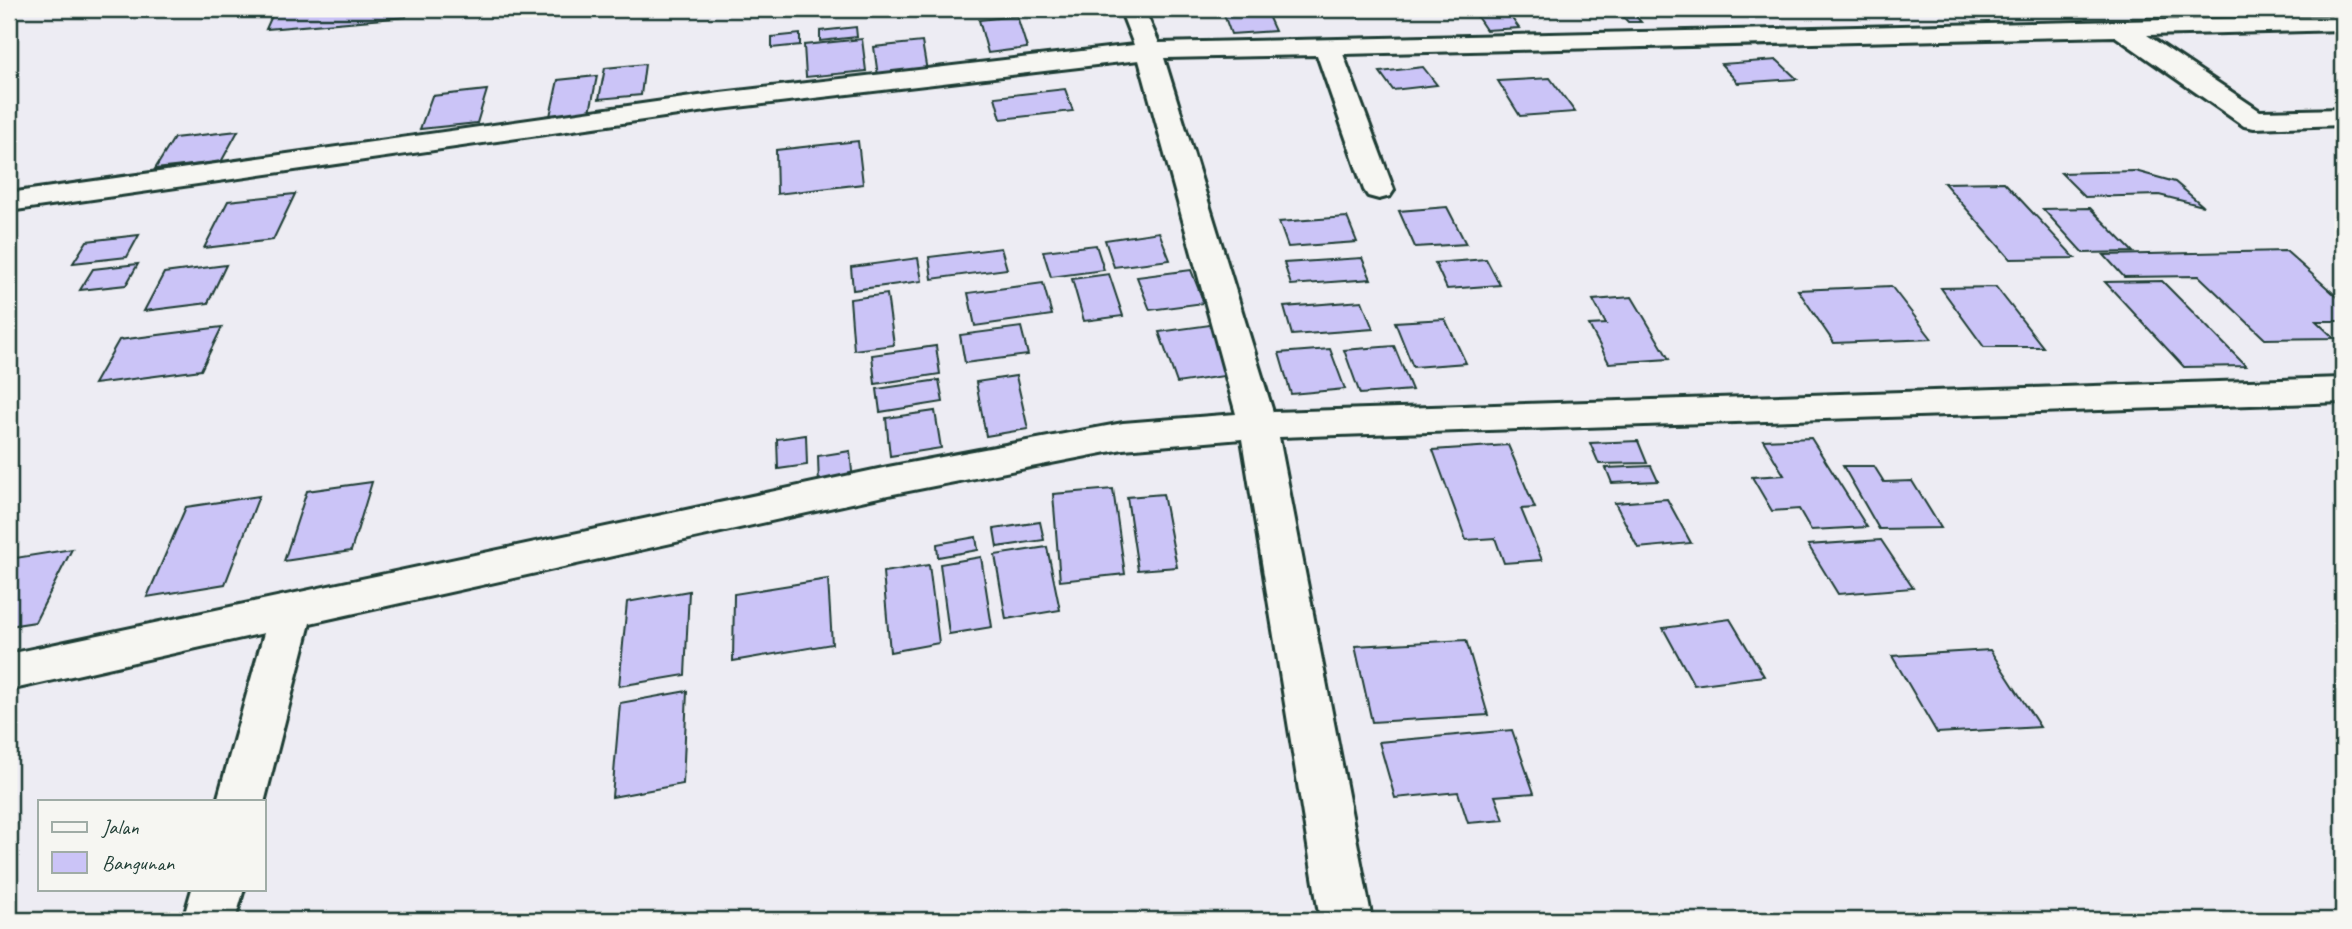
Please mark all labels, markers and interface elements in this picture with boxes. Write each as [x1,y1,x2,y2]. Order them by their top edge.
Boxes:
legend [38,800,266,890]
text: Jalan [101,814,139,840]
text: Bangunan [102,850,175,876]

